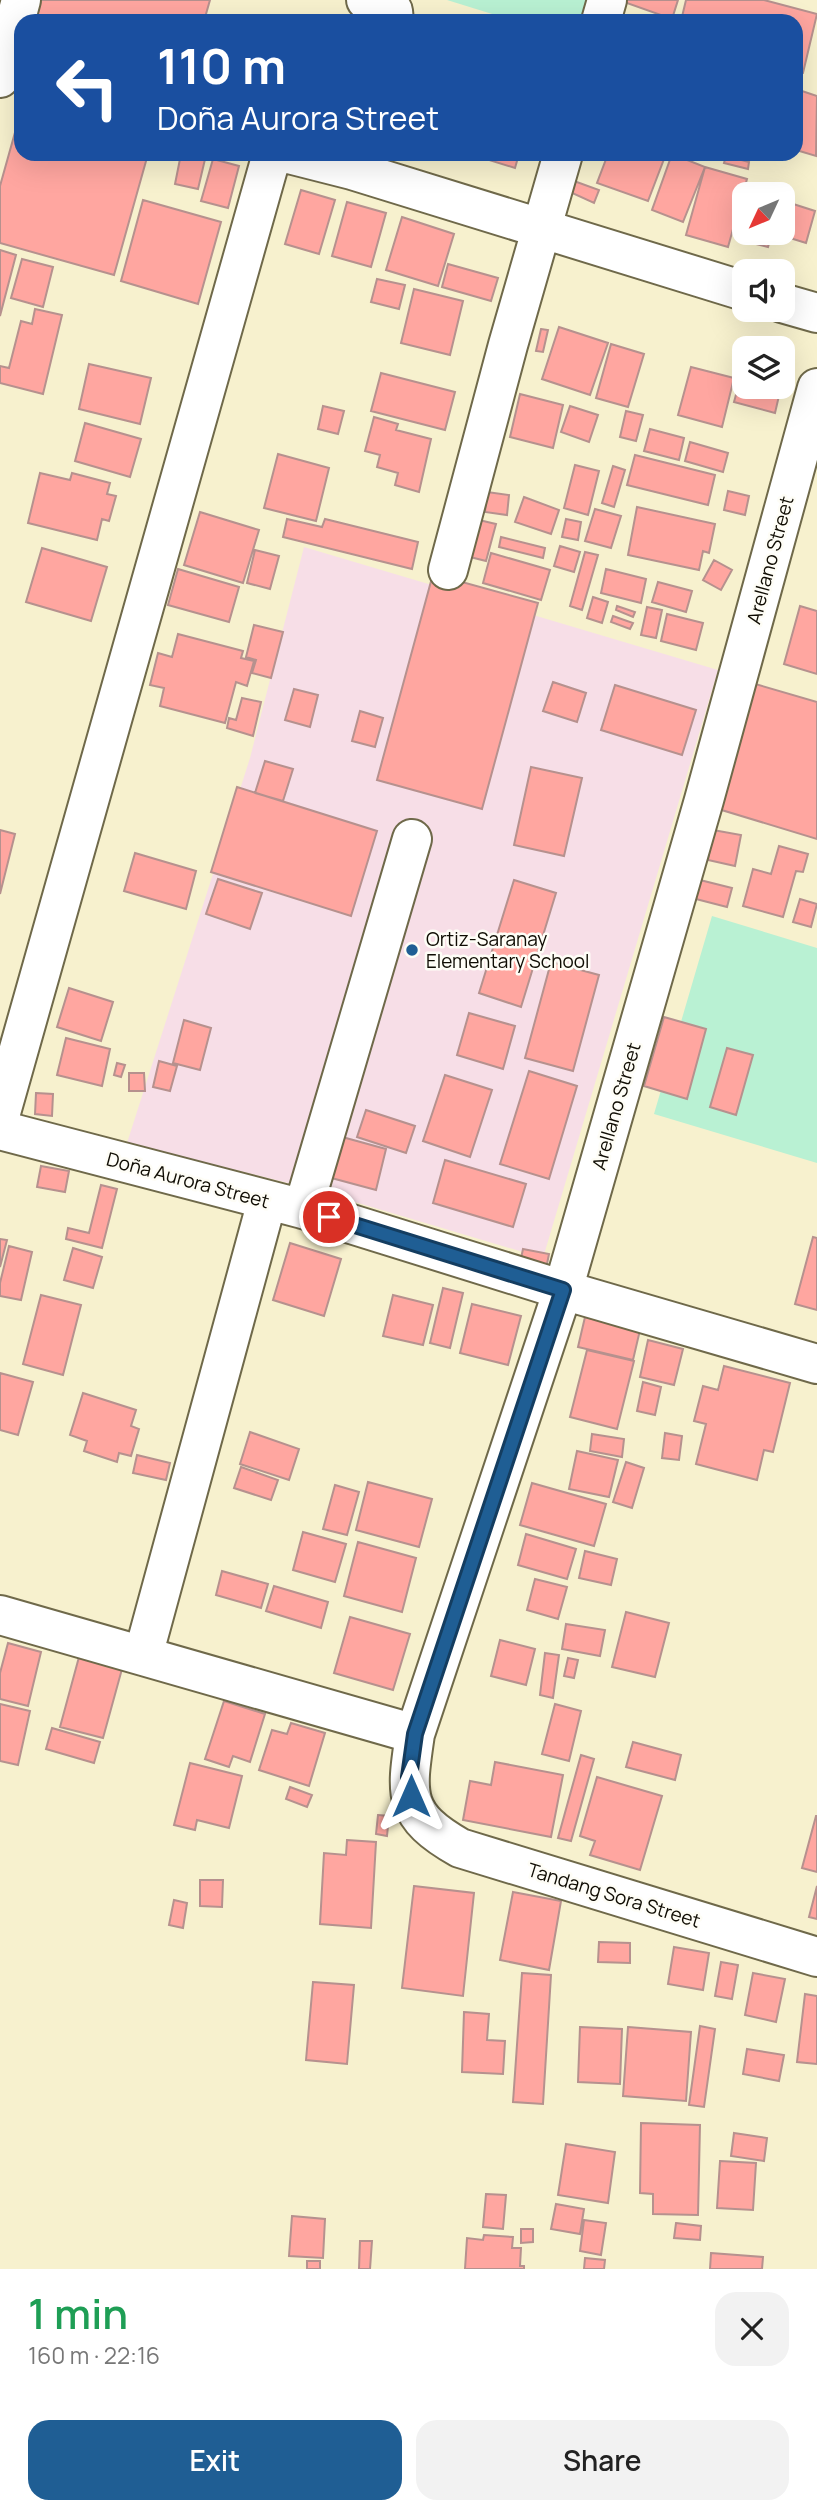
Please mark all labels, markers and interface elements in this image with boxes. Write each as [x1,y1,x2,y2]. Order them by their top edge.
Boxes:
text: 110 m [157,32,286,99]
icon: left [42,42,133,133]
text: Doña Aurora Street [157,96,439,140]
north arrow [732,182,794,245]
map controls [732,182,795,399]
button: sound [732,259,795,322]
button: layers [732,336,795,399]
street label: Arellano Street [740,493,800,627]
place label: Ortiz-Saranay Elementary School [426,926,589,974]
marker: Ortiz-Saranay Elementary School [404,942,420,958]
street label: Arellano Street [585,1039,647,1173]
street label: Doña Aurora Street [104,1146,272,1214]
pin [299,1187,359,1247]
icon: arrive [310,1198,348,1236]
position arrow [374,1759,448,1833]
street label: Tandang Sora Street [524,1856,704,1934]
text: 1 min [28,2284,128,2342]
button: close [715,2292,789,2366]
text: 160 m · 22:16 [28,2339,160,2371]
button: Exit [28,2420,402,2500]
button: Share [416,2420,789,2500]

